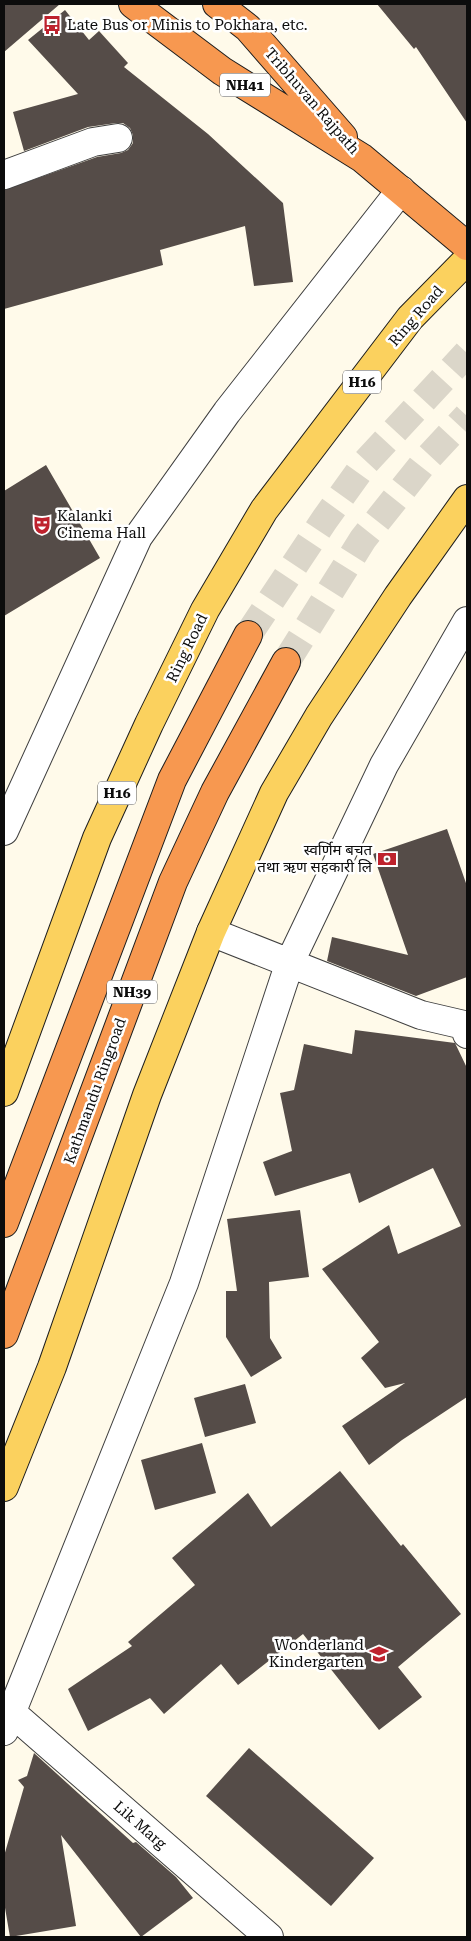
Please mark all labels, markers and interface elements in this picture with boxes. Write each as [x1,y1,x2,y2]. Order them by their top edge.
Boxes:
bus stop icon: Late Bus or Minis to Pokhara, etc. [41,14,63,36]
place label: Late Bus or Minis to Pokhara, etc. [67,16,308,34]
street label: Tribhuvan Rajpath [261,44,363,158]
road number: NH41 [220,74,270,96]
street label: Ring Road [385,282,447,350]
road number: H16 [343,371,381,394]
place label: Kalanki Cinema Hall [57,507,146,542]
theatre icon: Kalanki Cinema Hall [31,514,53,536]
street label: Ring Road [163,610,211,685]
road number: H16 [98,781,136,804]
place label: स्वर्णिम बचत तथा ऋण सहकारी लि [257,841,373,876]
bank icon: स्वर्णिम बचत तथा ऋण सहकारी लि [376,848,398,870]
road number: NH39 [107,980,157,1004]
street label: Kathmandu Ringroad [60,1015,130,1167]
place label: Wonderland Kindergarten [269,1636,364,1671]
school or university icon: Wonderland Kindergarten [368,1643,390,1665]
street label: Lik Marg [110,1797,170,1853]

